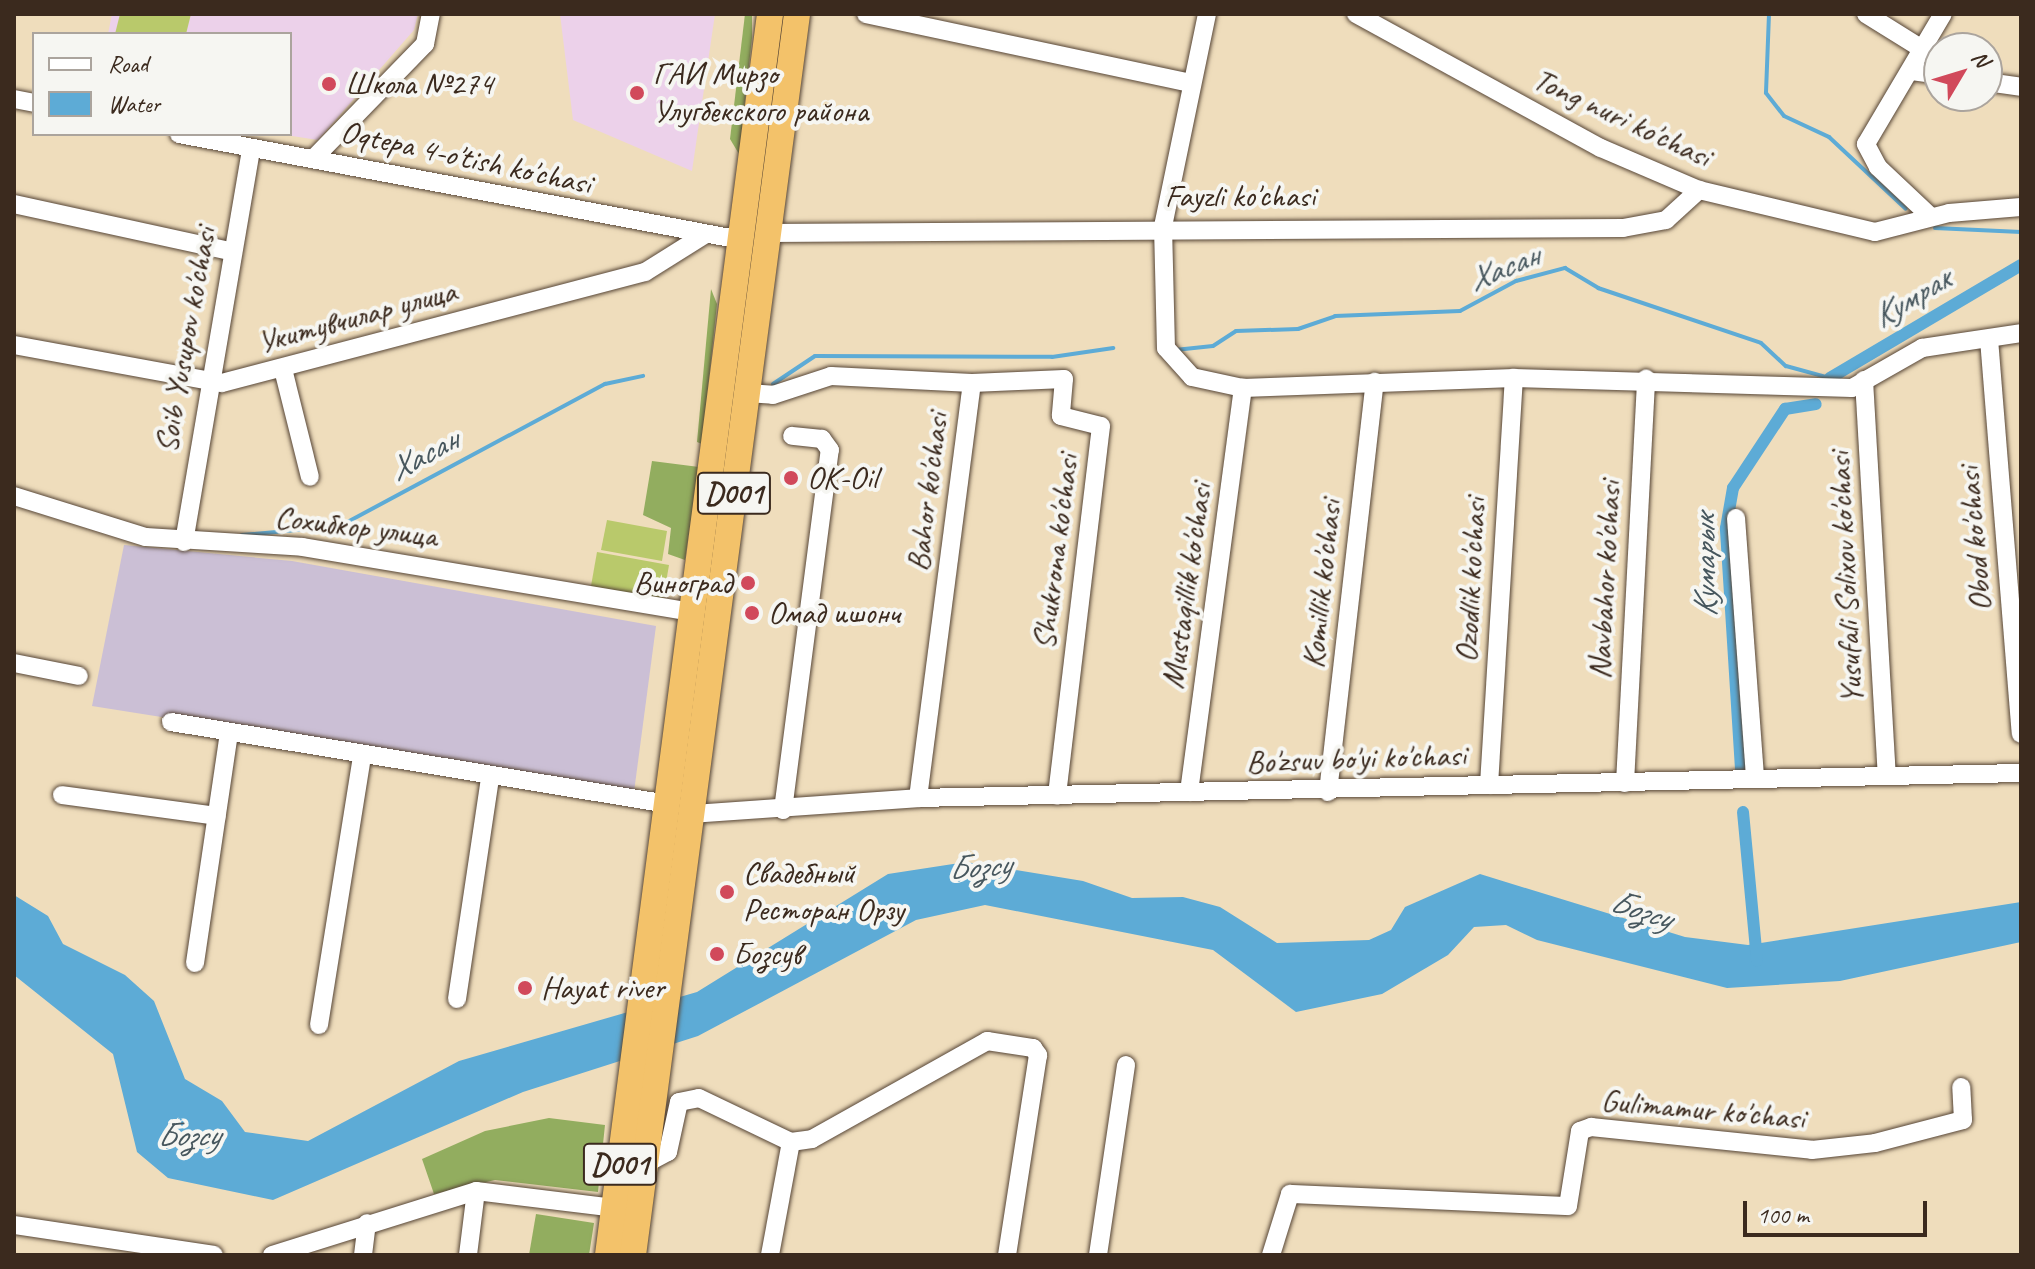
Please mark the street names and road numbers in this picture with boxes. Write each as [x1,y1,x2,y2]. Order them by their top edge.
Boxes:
street label: Tong nuri ko'chasi [1527,60,1717,176]
street label: Oqtepa 4-o'tish ko'chasi [337,113,595,203]
street label: Fayzli ko'chasi [1165,177,1315,215]
street label: Soib Yusupov ko'chasi [147,224,225,456]
street label: Укитувчилар улица [253,272,461,362]
street label: Bahor ko'chasi [899,410,957,574]
street label: Yusufali Solixov ko'chasi [1820,451,1872,705]
street label: Shukrona ko'chasi [1025,452,1087,652]
street label: Obod ko'chasi [1950,465,2000,613]
road number: D001 [696,467,772,519]
street label: Navbahor ko'chasi [1581,480,1629,680]
street label: Mustaqillik ko'chasi [1154,481,1220,691]
street label: Ozodlik ko'chasi [1447,496,1495,664]
street label: Сохибкор улица [272,498,440,556]
street label: Komillik ko'chasi [1294,498,1350,670]
street label: Bo'zsuv bo'yi ko'chasi [1245,736,1467,782]
street label: Gulimamur ko'chasi [1599,1082,1807,1138]
road number: D001 [582,1138,658,1190]

